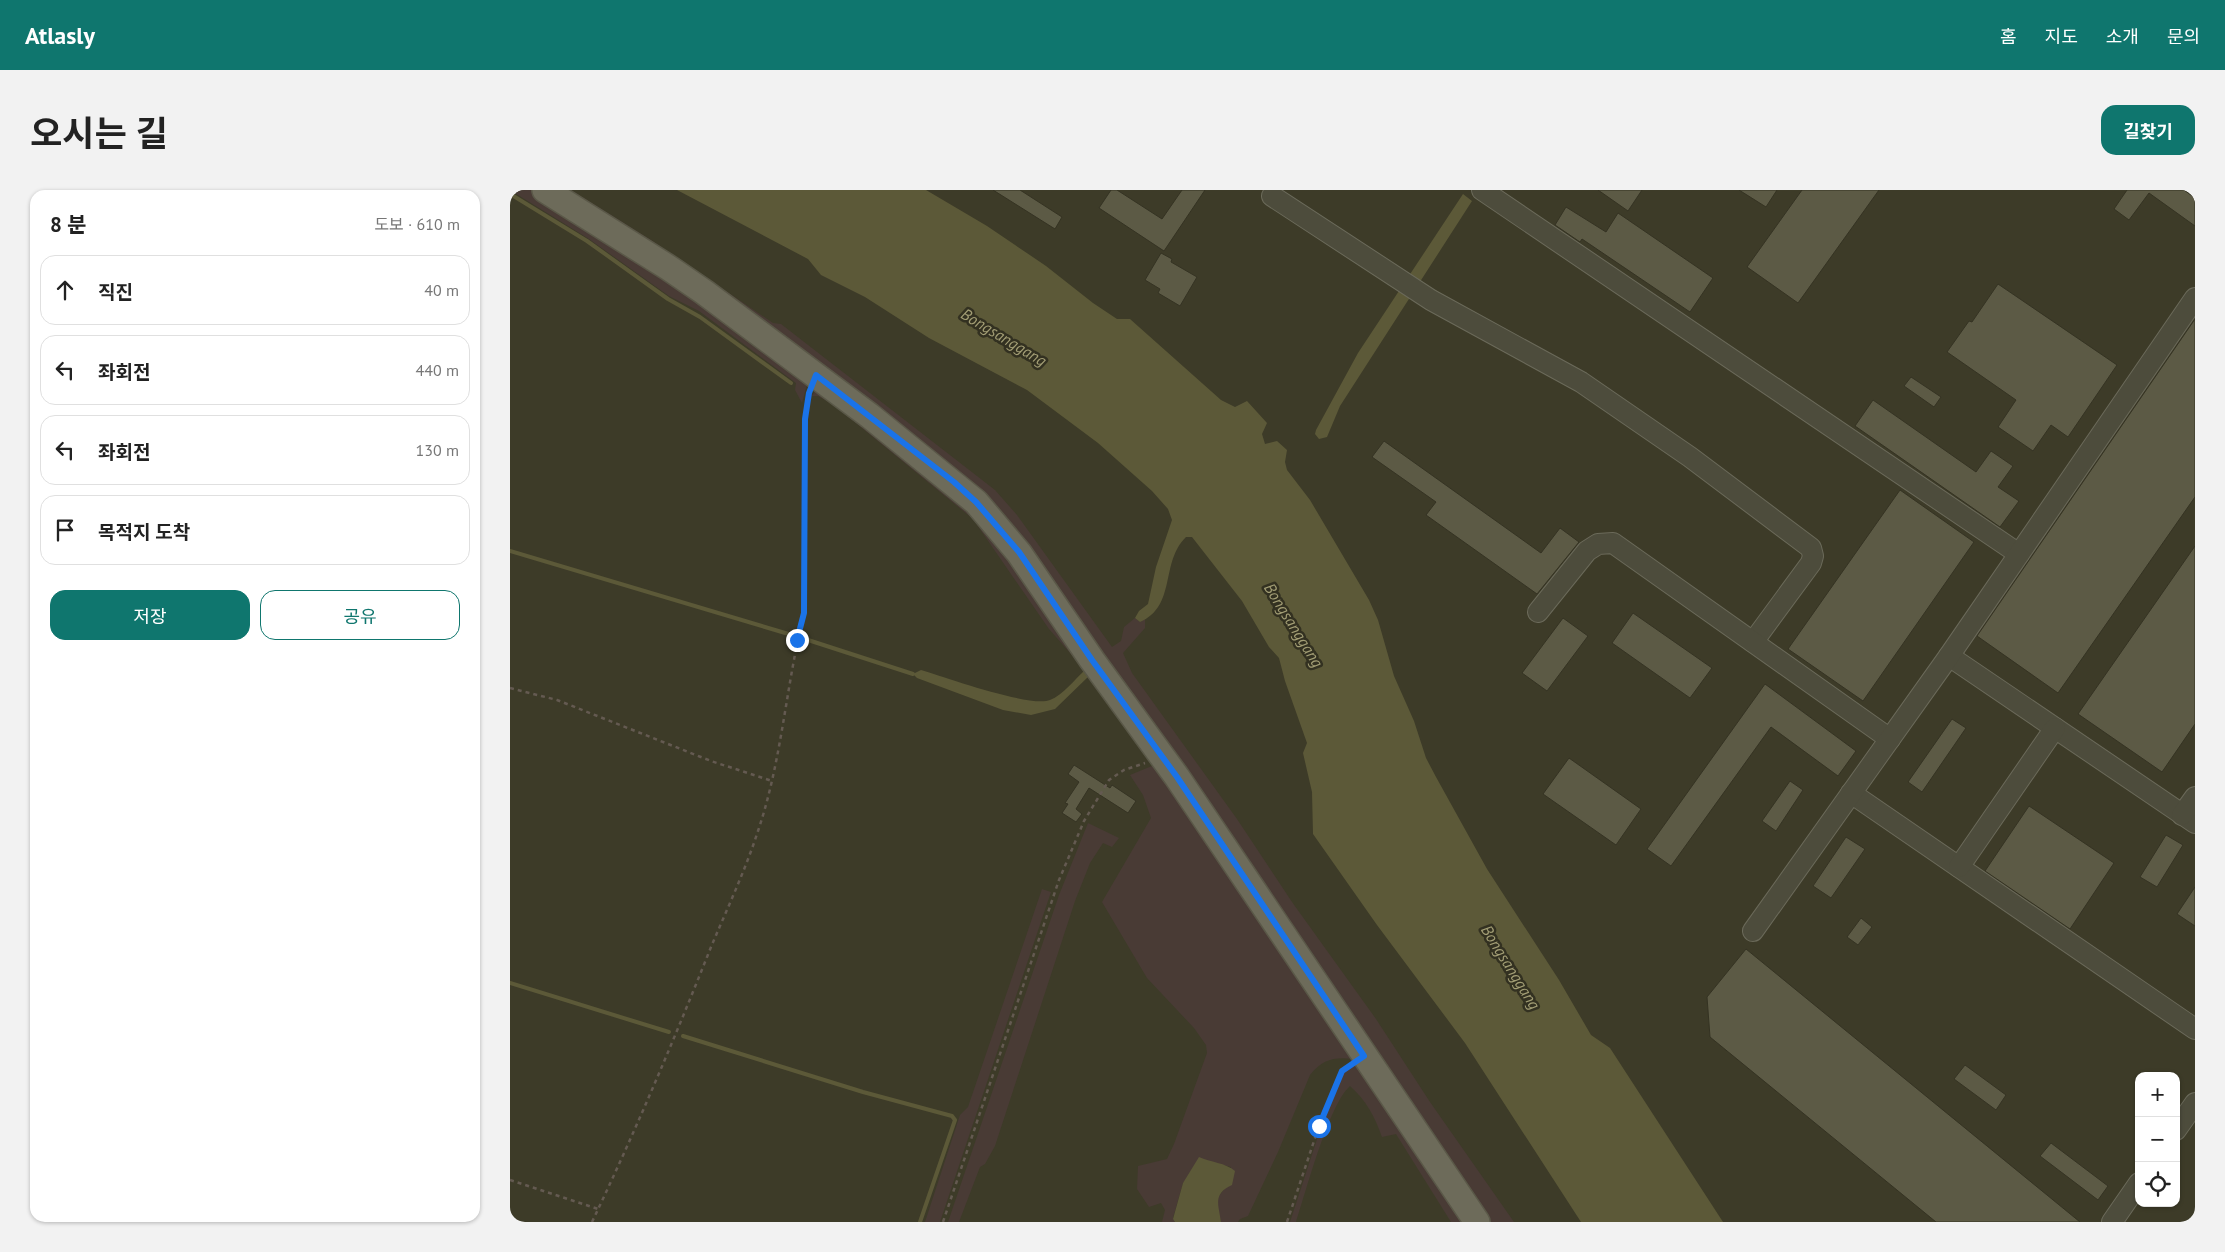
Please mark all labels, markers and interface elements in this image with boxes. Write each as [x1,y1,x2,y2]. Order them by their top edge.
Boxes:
text: Atlasly [25,20,95,51]
text: 홈 [2000,25,2017,48]
text: 지도 [2045,25,2078,48]
text: 소개 [2106,25,2139,48]
text: 문의 [2167,25,2200,48]
button: 길찾기 [2101,105,2195,155]
text: 오시는 길 [30,110,168,156]
text: 8 분 [50,211,87,238]
text: 도보 · 610 m [374,214,460,234]
icon: ahead [51,276,79,304]
text: 직진 [98,280,133,304]
text: 40 m [424,280,459,300]
water label: Bongsanggang [958,304,1050,370]
icon: left [51,356,79,384]
text: 좌회전 [98,360,150,384]
text: 440 m [416,360,459,380]
icon: left [51,436,79,464]
text: 좌회전 [98,440,150,464]
text: 130 m [416,440,459,460]
icon: arrive [51,516,79,544]
text: 목적지 도착 [98,520,190,544]
water label: Bongsanggang [1260,579,1328,671]
button: 저장 [50,590,250,640]
button: 공유 [260,590,460,640]
route end [786,629,809,652]
water label: Bongsanggang [1477,921,1545,1013]
map controls [2135,1072,2180,1207]
button: + [2135,1072,2180,1117]
route start [1308,1115,1331,1138]
button: − [2135,1117,2180,1162]
button: locate [2135,1162,2180,1207]

